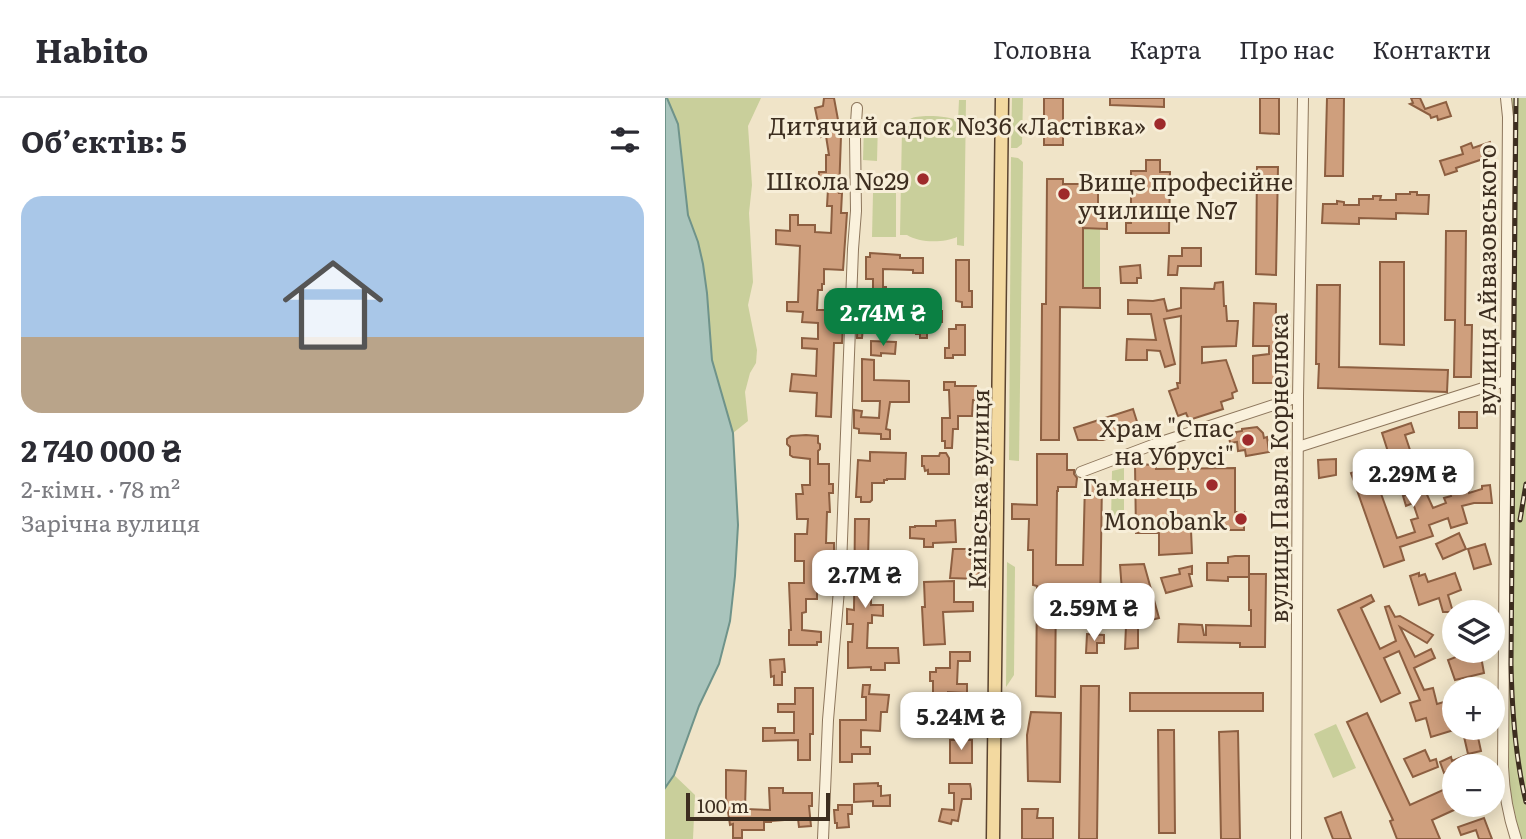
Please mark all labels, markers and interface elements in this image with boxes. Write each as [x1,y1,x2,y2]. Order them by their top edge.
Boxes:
text: Habito [35,24,148,73]
text: Головна [993,31,1091,66]
text: Карта [1129,31,1201,66]
text: Про нас [1239,31,1334,66]
text: Контакти [1372,31,1491,66]
place label: Дитячий садок №36 «Ластівка» [769,107,1146,142]
marker: Дитячий садок №36 «Ластівка» [1152,116,1168,132]
text: Об’єктів: 5 [21,118,187,162]
icon: filters [606,121,644,159]
street label: вулиця Айвазовського [1468,144,1503,416]
place label: Школа №29 [766,162,909,197]
place label: Вище професійне училище №7 [1078,163,1293,226]
marker: Школа №29 [915,171,931,187]
marker: Вище професійне училище №7 [1056,186,1072,202]
icon: home [270,242,396,368]
pin: 2.74M ₴ [818,288,948,348]
text: 2.74M ₴ [840,294,926,328]
street label: вулиця Павла Корнелюка [1260,313,1295,623]
street label: Київська вулиця [958,388,996,590]
place label: Храм "Спас на Убрусі" [1099,409,1234,472]
text: 2 740 000 ₴ [21,427,182,471]
marker: Храм "Спас на Убрусі" [1240,432,1256,448]
pin: 2.29M ₴ [1348,450,1478,509]
text: 2.29M ₴ [1369,455,1457,489]
place label: Гаманець [1082,468,1198,503]
text: 2-кімн. · 78 m² [21,471,180,505]
marker: Гаманець [1204,477,1220,493]
place label: Monobank [1103,502,1227,537]
text: Зарічна вулиця [21,505,200,539]
marker: Monobank [1233,511,1249,527]
pin: 2.7M ₴ [808,550,922,610]
text: 2.7M ₴ [828,556,902,590]
pin: 2.59M ₴ [1029,584,1159,643]
text: 2.59M ₴ [1050,589,1138,623]
map controls [1442,600,1505,817]
button: layers [1442,600,1505,663]
button: + [1442,677,1505,740]
pin: 5.24M ₴ [896,692,1026,752]
text: 5.24M ₴ [916,698,1006,732]
button: − [1442,754,1505,817]
scale bar [686,790,829,822]
text: 100 m [697,791,749,819]

